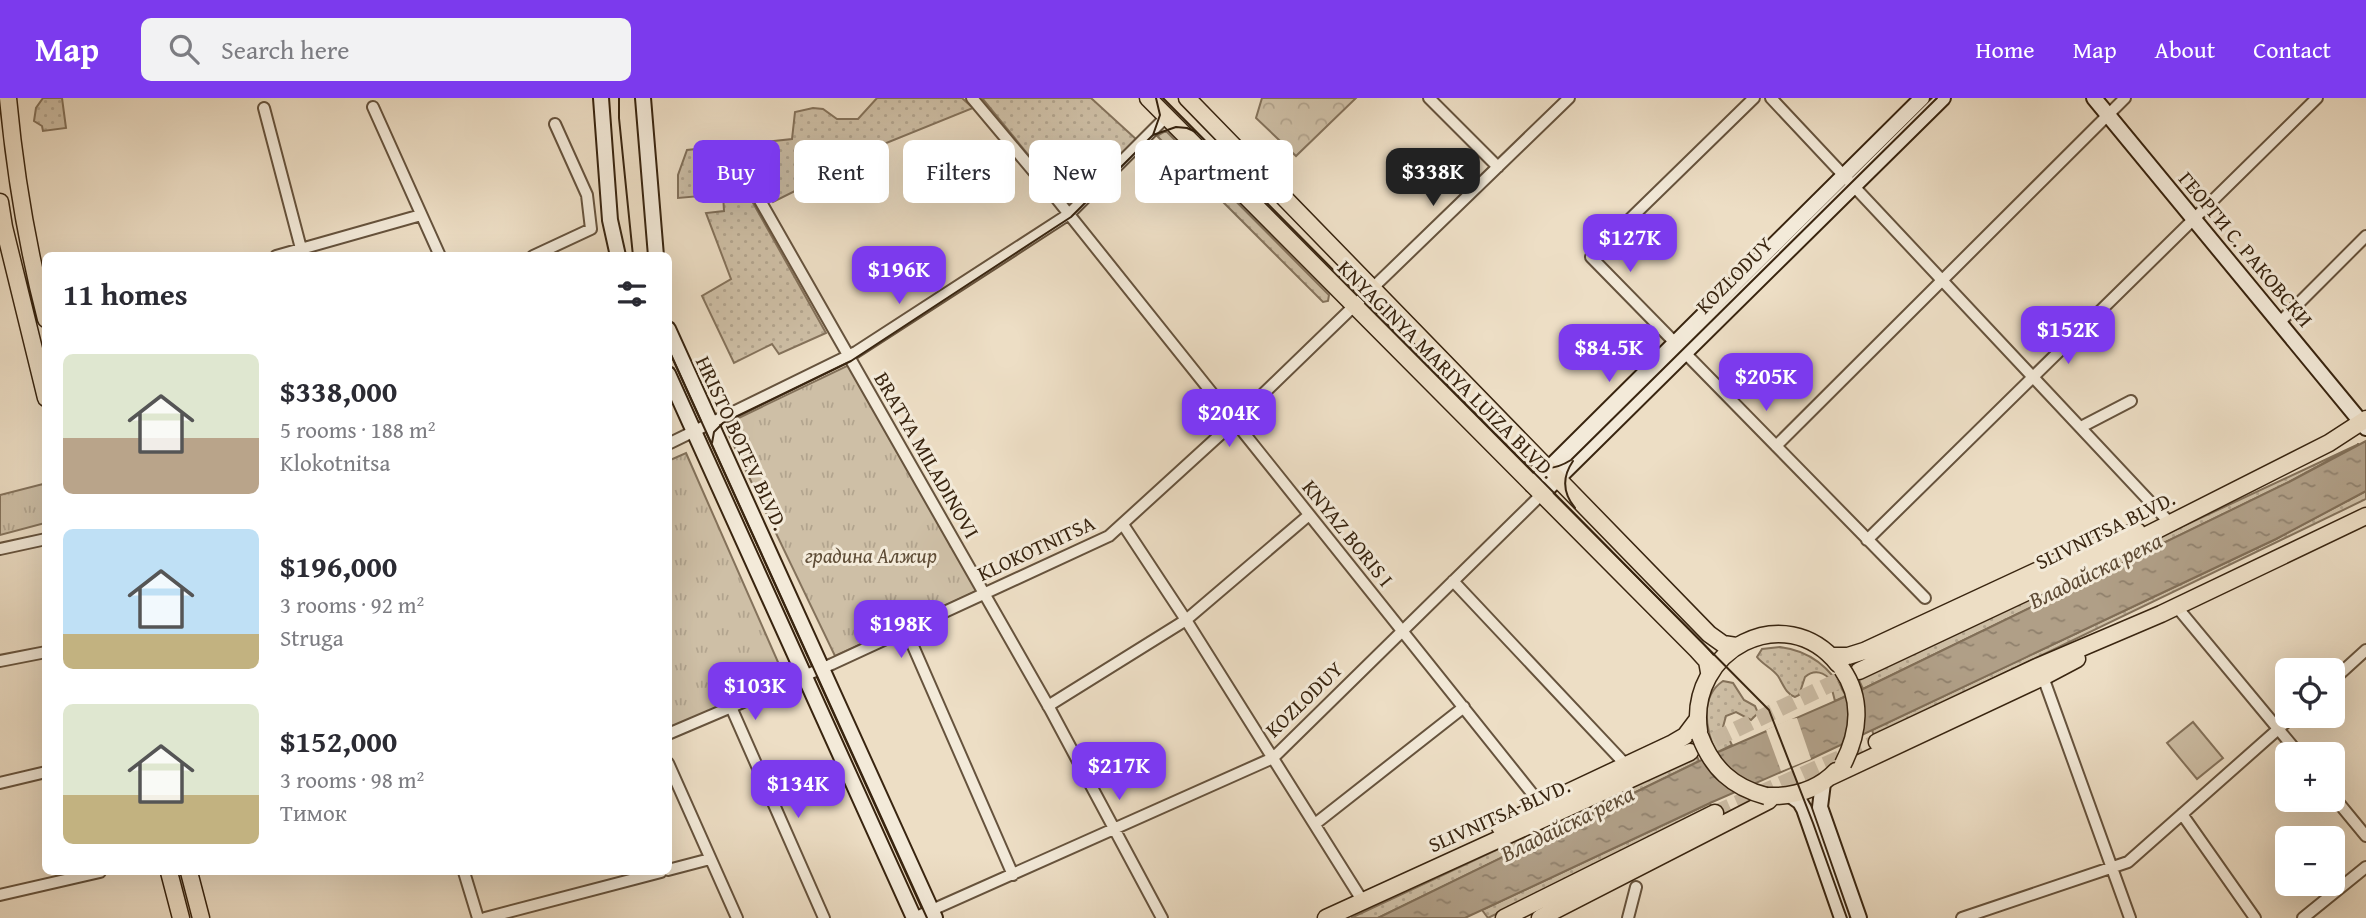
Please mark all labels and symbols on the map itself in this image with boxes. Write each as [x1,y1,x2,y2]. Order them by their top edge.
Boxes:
pin: $338K [1384,148,1482,208]
street label: ГЕОРГИ С. РАКОВСКИ [2171,164,2321,334]
pin: $127K [1581,214,1679,274]
street label: KOZLODUY [1688,229,1780,321]
pin: $196K [850,246,948,306]
street label: KNYAGINYA MARIYA LUIZA BLVD. [1331,253,1563,485]
pin: $152K [2019,306,2117,366]
pin: $84.5K [1552,324,1666,384]
street label: HRISTO BOTEV BLVD. [688,351,796,535]
pin: $205K [1717,354,1815,413]
street label: BRATYA MILADINOVI [867,366,987,544]
pin: $204K [1180,390,1278,449]
street label: KNYAZ BORIS I [1295,473,1401,593]
street label: SLIVNITSA BLVD. [2030,483,2180,577]
street label: KLOKOTNITSA [972,507,1100,589]
water label: Владайска река [2022,523,2168,617]
park label: градина Алжир [805,540,937,571]
pin: $198K [852,601,950,660]
street label: KOZLODUY [1258,654,1350,744]
pin: $103K [706,662,804,722]
pin: $217K [1070,742,1168,802]
pin: $134K [749,760,847,820]
street label: SLIVNITSA BLVD. [1423,770,1575,860]
water label: Владайска река [1494,776,1640,870]

